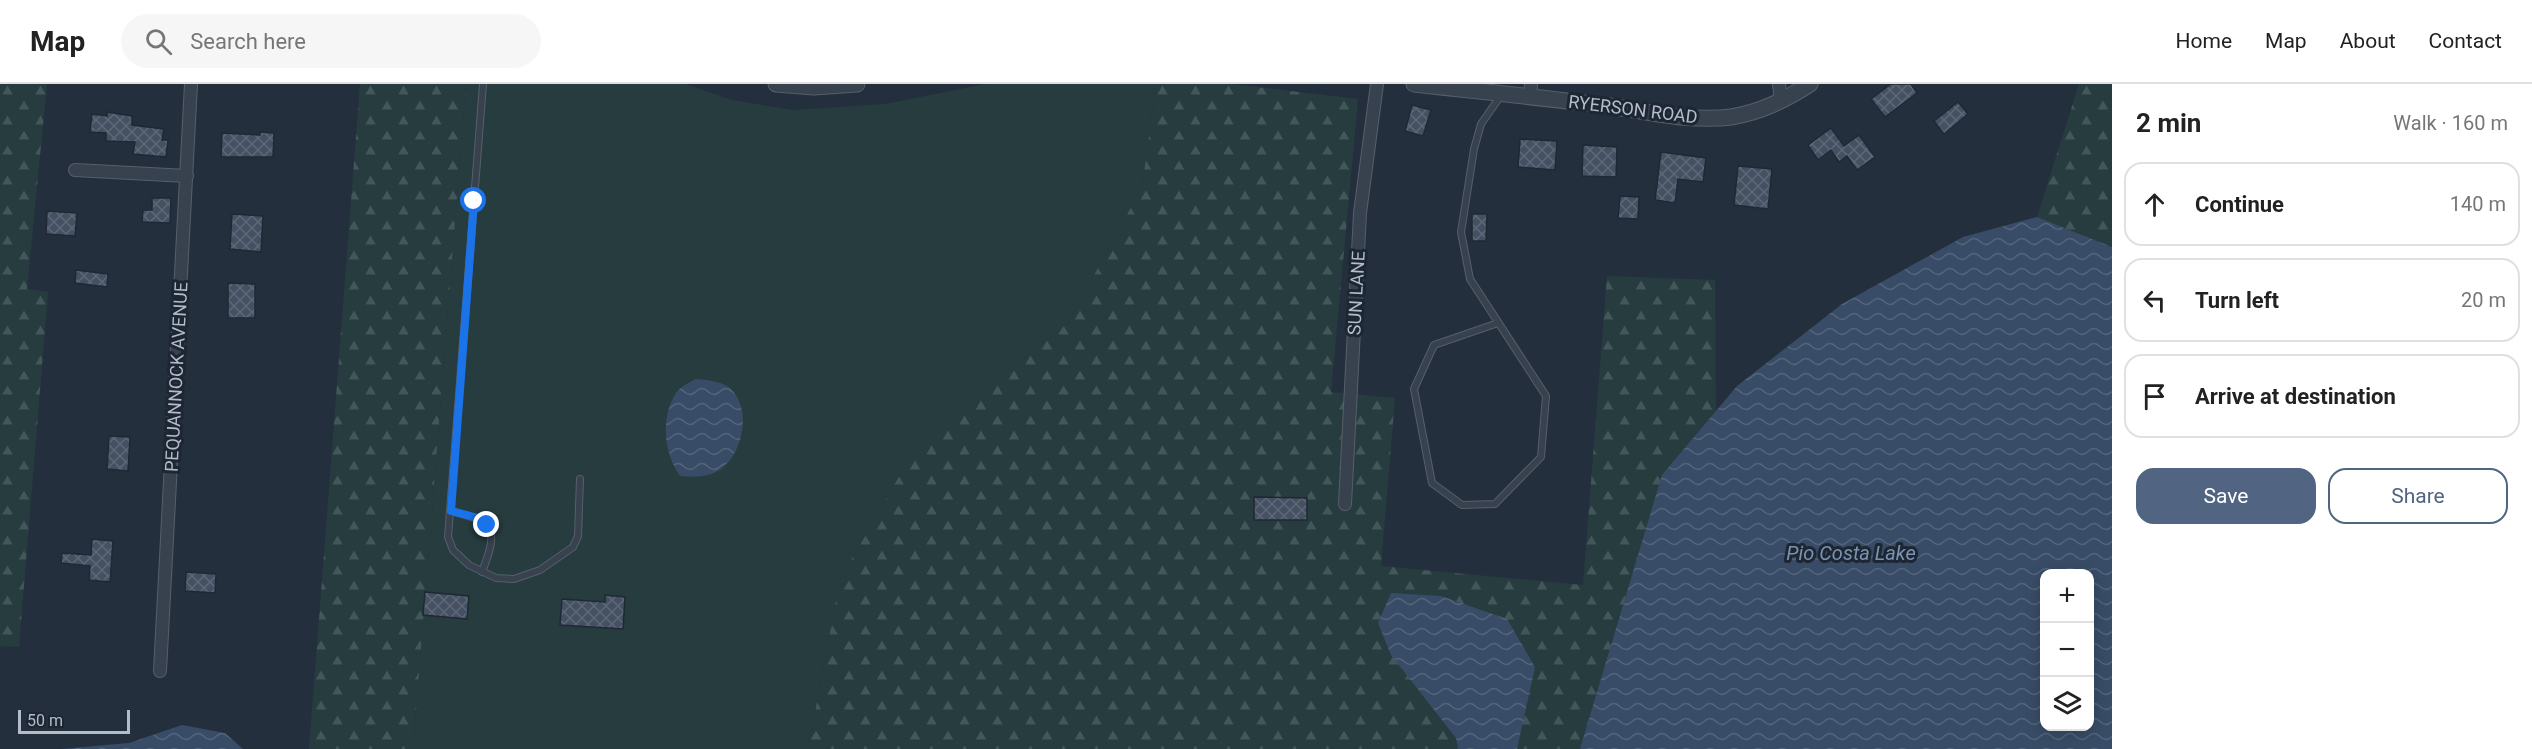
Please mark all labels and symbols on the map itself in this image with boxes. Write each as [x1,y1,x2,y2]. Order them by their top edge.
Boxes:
street label: RYERSON ROAD [1567,91,1699,127]
route start [460,187,486,213]
street label: SUN LANE [1343,250,1369,336]
street label: PEQUANNOCK AVENUE [161,282,191,472]
route end [473,511,499,537]
water label: Pio Costa Lake [1786,541,1916,565]
scale bar [18,707,130,734]

